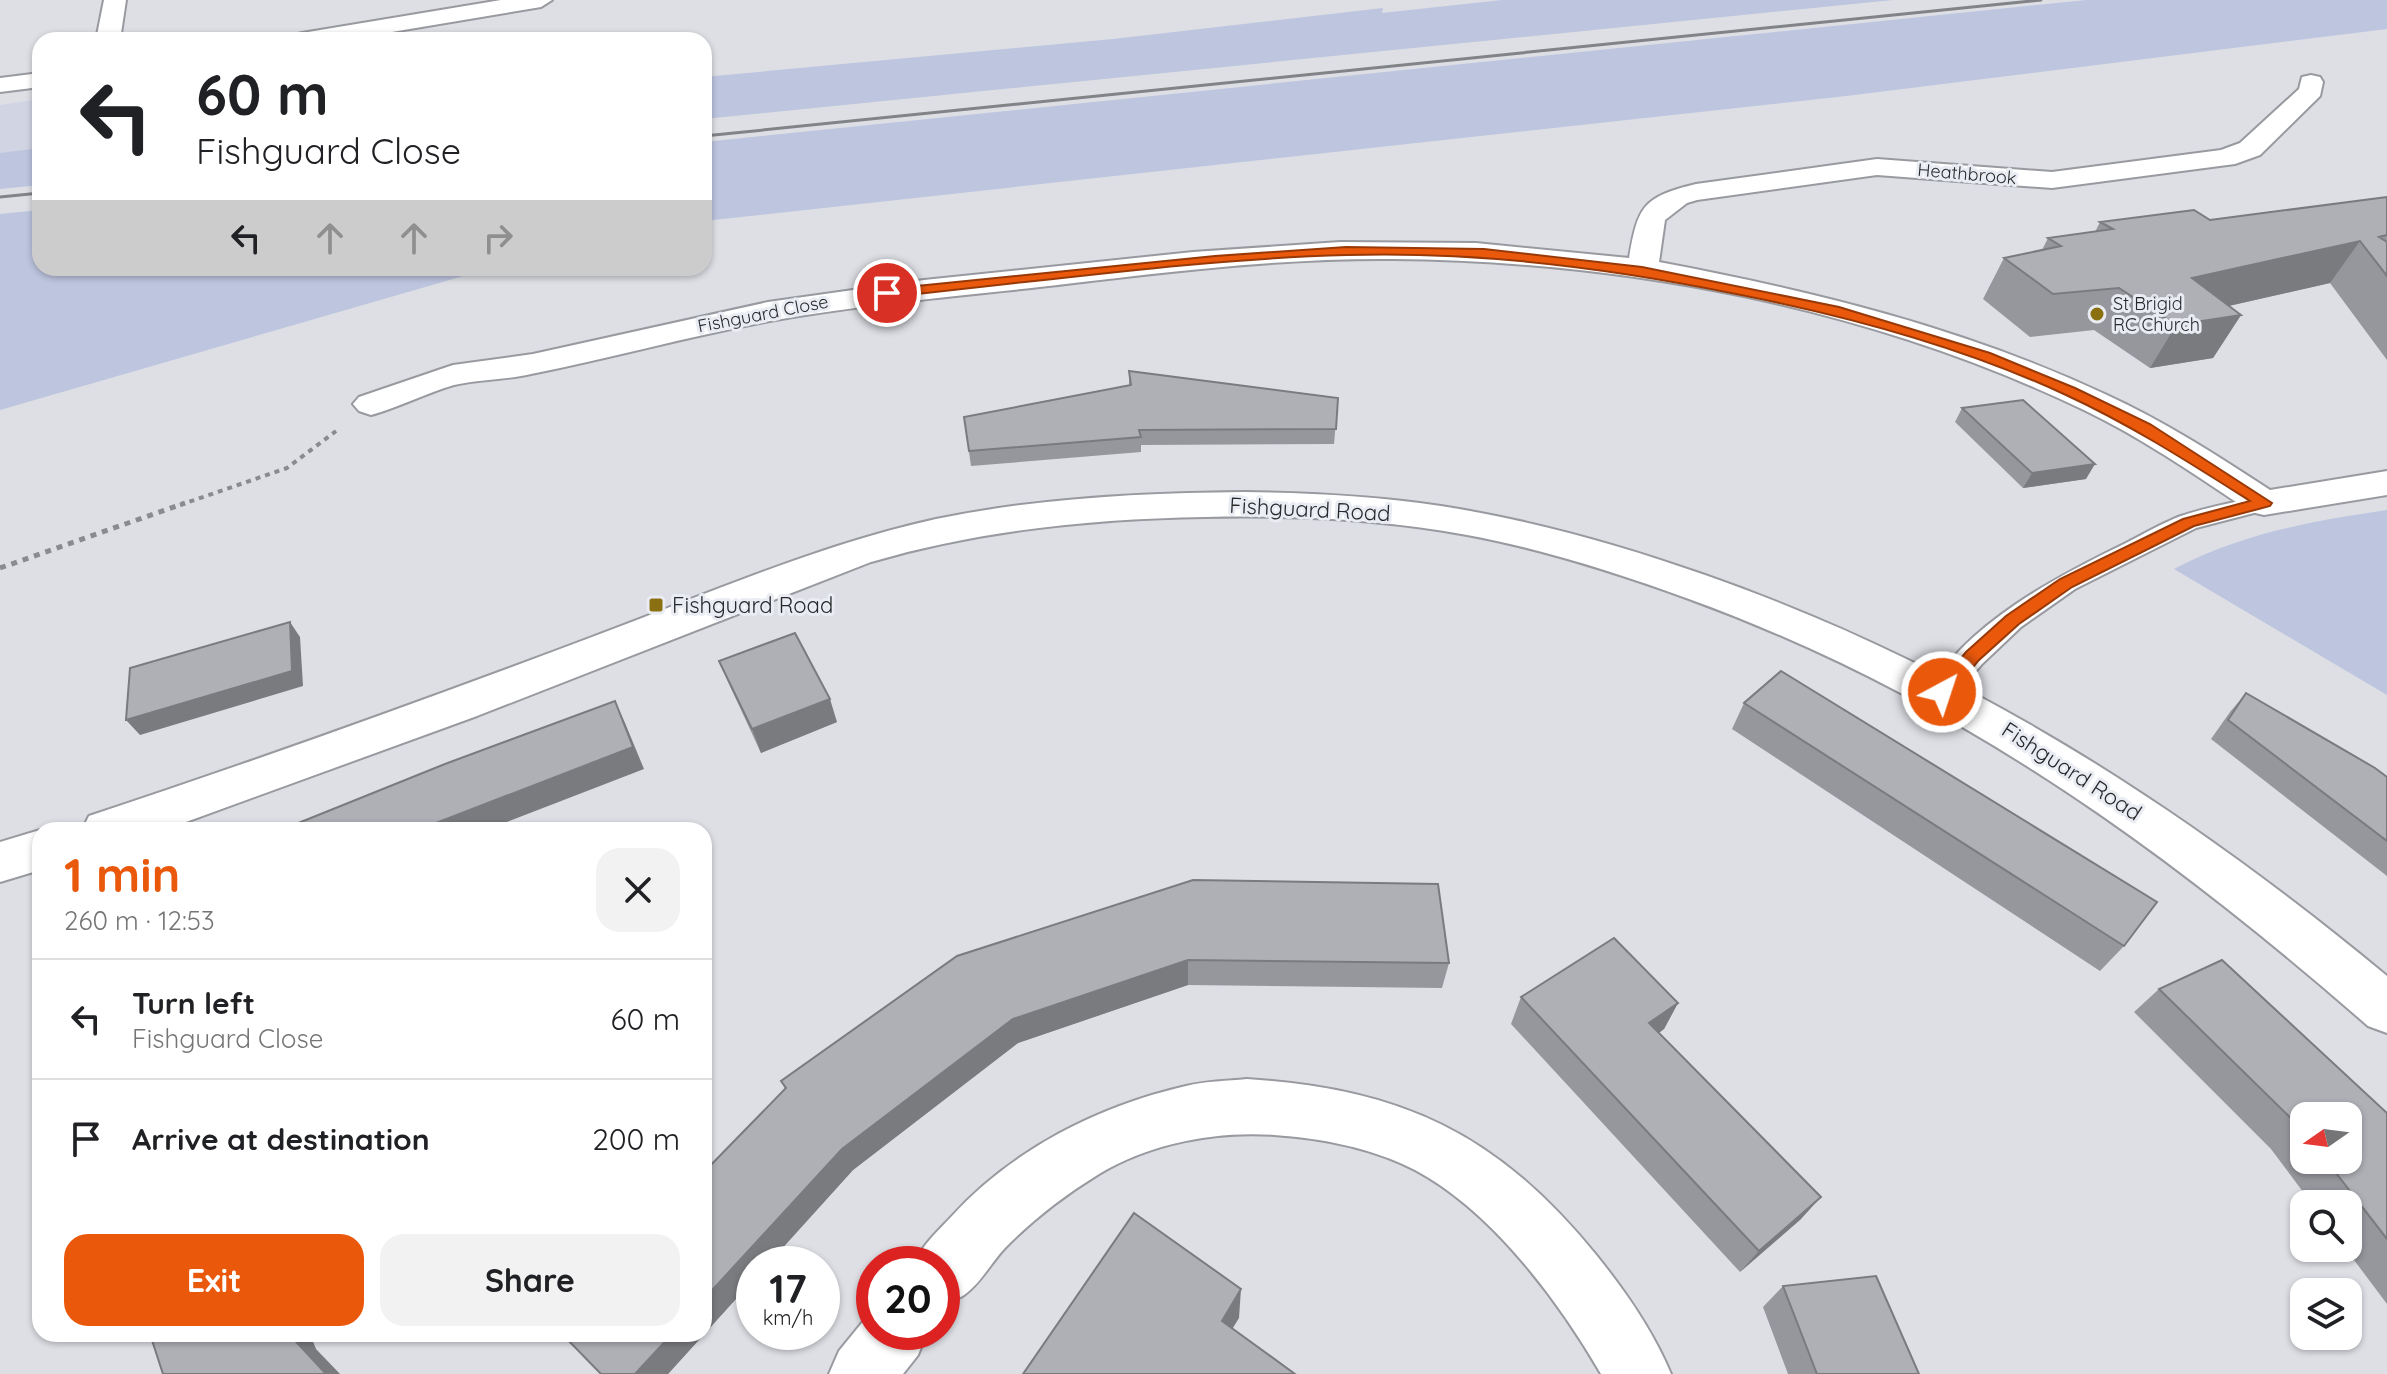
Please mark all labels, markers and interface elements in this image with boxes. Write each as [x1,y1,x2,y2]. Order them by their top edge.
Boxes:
text: 60 m [196,59,329,129]
icon: left [64,64,168,168]
text: Fishguard Close [196,128,461,173]
street label: Heathbrook [1917,158,2017,189]
icon: left [224,216,268,260]
icon: ahead [308,216,352,260]
icon: ahead [392,216,436,260]
icon: right [476,216,520,260]
pin [853,259,921,327]
icon: arrive [865,271,909,315]
street label: Fishguard Close [696,290,830,337]
place label: St Brigid RC Church [2113,292,2200,336]
marker: St Brigid RC Church [2088,305,2106,323]
street label: Fishguard Road [1229,491,1391,527]
place label: Fishguard Road [672,591,833,619]
marker: Fishguard Road [647,596,665,614]
position arrow [1900,650,1984,734]
street label: Fishguard Road [1997,715,2147,827]
text: 1 min [64,844,180,904]
button: close [596,848,680,932]
text: 260 m · 12:53 [64,904,215,937]
text: Turn left [132,984,255,1022]
icon: left [64,997,108,1041]
text: 60 m [610,1000,680,1038]
text: Fishguard Close [132,1022,323,1055]
north arrow [2290,1102,2362,1174]
map controls [2290,1102,2362,1350]
icon: arrive [64,1117,108,1161]
text: Arrive at destination [132,1120,430,1158]
text: 200 m [592,1120,680,1158]
button: search [2290,1190,2362,1262]
button: Exit [64,1234,364,1326]
button: Share [380,1234,680,1326]
speed limit sign: 20 [856,1246,960,1350]
text: 17 [769,1263,807,1313]
button: layers [2290,1278,2362,1350]
text: km/h [763,1305,813,1330]

